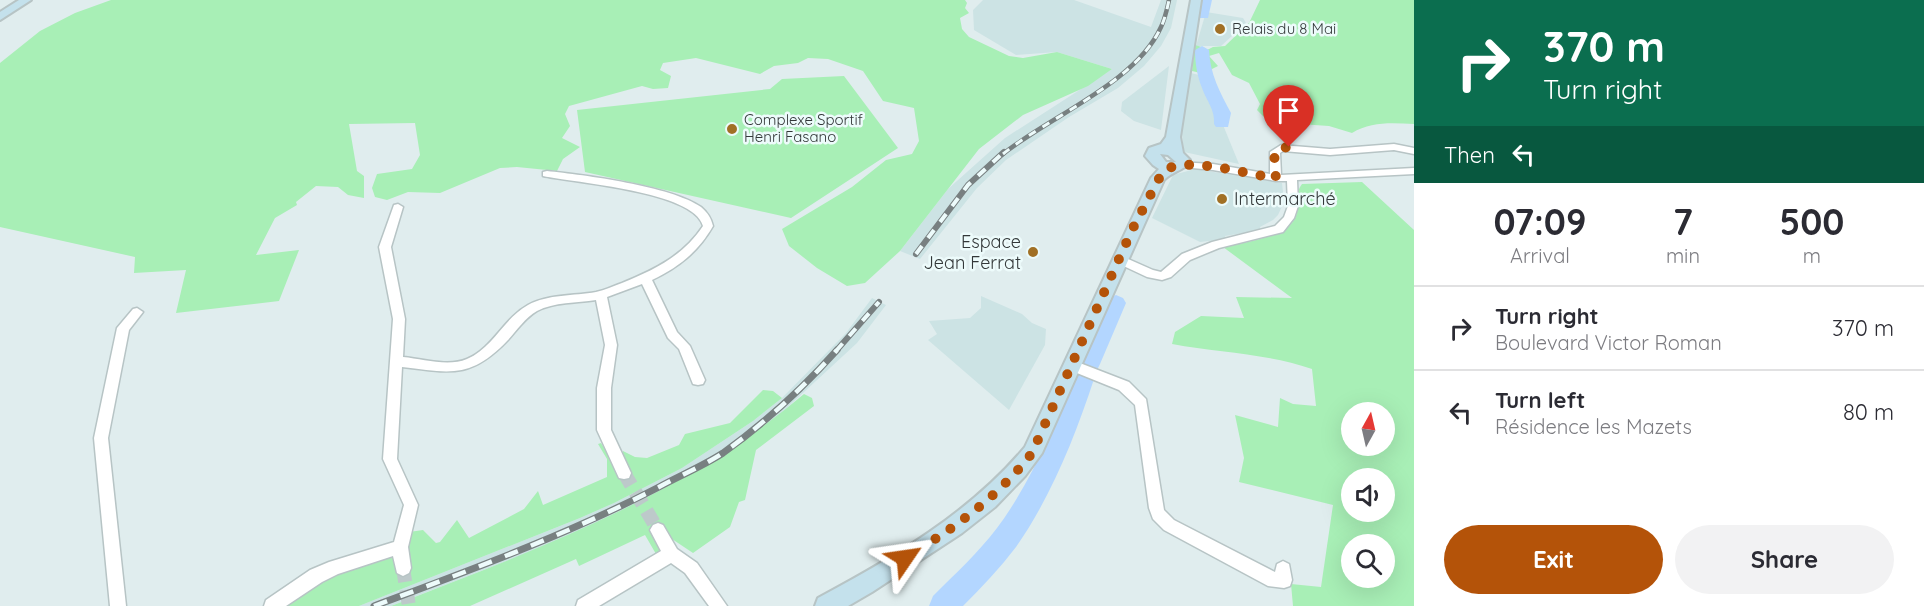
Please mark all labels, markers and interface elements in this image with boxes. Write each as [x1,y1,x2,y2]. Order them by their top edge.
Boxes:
place label: Relais du 8 Mai [1232,19,1336,38]
text: 370 m [1543,20,1665,73]
marker: Relais du 8 Mai [1213,22,1227,36]
icon: right [1444,24,1522,102]
text: Turn right [1543,72,1662,106]
pin [1263,85,1314,147]
icon: arrive [1272,94,1305,127]
place label: Complexe Sportif Henri Fasano [744,110,864,146]
marker: Complexe Sportif Henri Fasano [725,122,739,136]
icon: left [1507,138,1540,171]
text: Then [1444,141,1495,169]
place label: Intermarché [1234,187,1336,210]
marker: Intermarché [1215,192,1229,206]
text: 07:09 [1494,199,1586,244]
text: 7 [1673,199,1693,244]
text: 500 [1780,199,1844,244]
place label: Espace Jean Ferrat [923,230,1021,274]
text: Arrival [1510,243,1570,268]
text: min [1666,243,1700,268]
text: m [1803,243,1821,268]
marker: Espace Jean Ferrat [1026,245,1040,259]
text: Turn right [1495,302,1599,330]
icon: right [1444,312,1477,345]
text: 370 m [1832,314,1894,342]
text: Boulevard Victor Roman [1495,330,1722,355]
text: Turn left [1495,386,1585,414]
icon: left [1444,396,1477,429]
text: 80 m [1843,398,1894,426]
north arrow [1341,402,1395,456]
map controls [1341,402,1395,588]
text: Résidence les Mazets [1495,414,1692,439]
button: sound [1341,468,1395,522]
button: Exit [1444,525,1663,594]
button: Share [1675,525,1894,594]
position arrow [873,526,937,590]
button: search [1341,534,1395,588]

